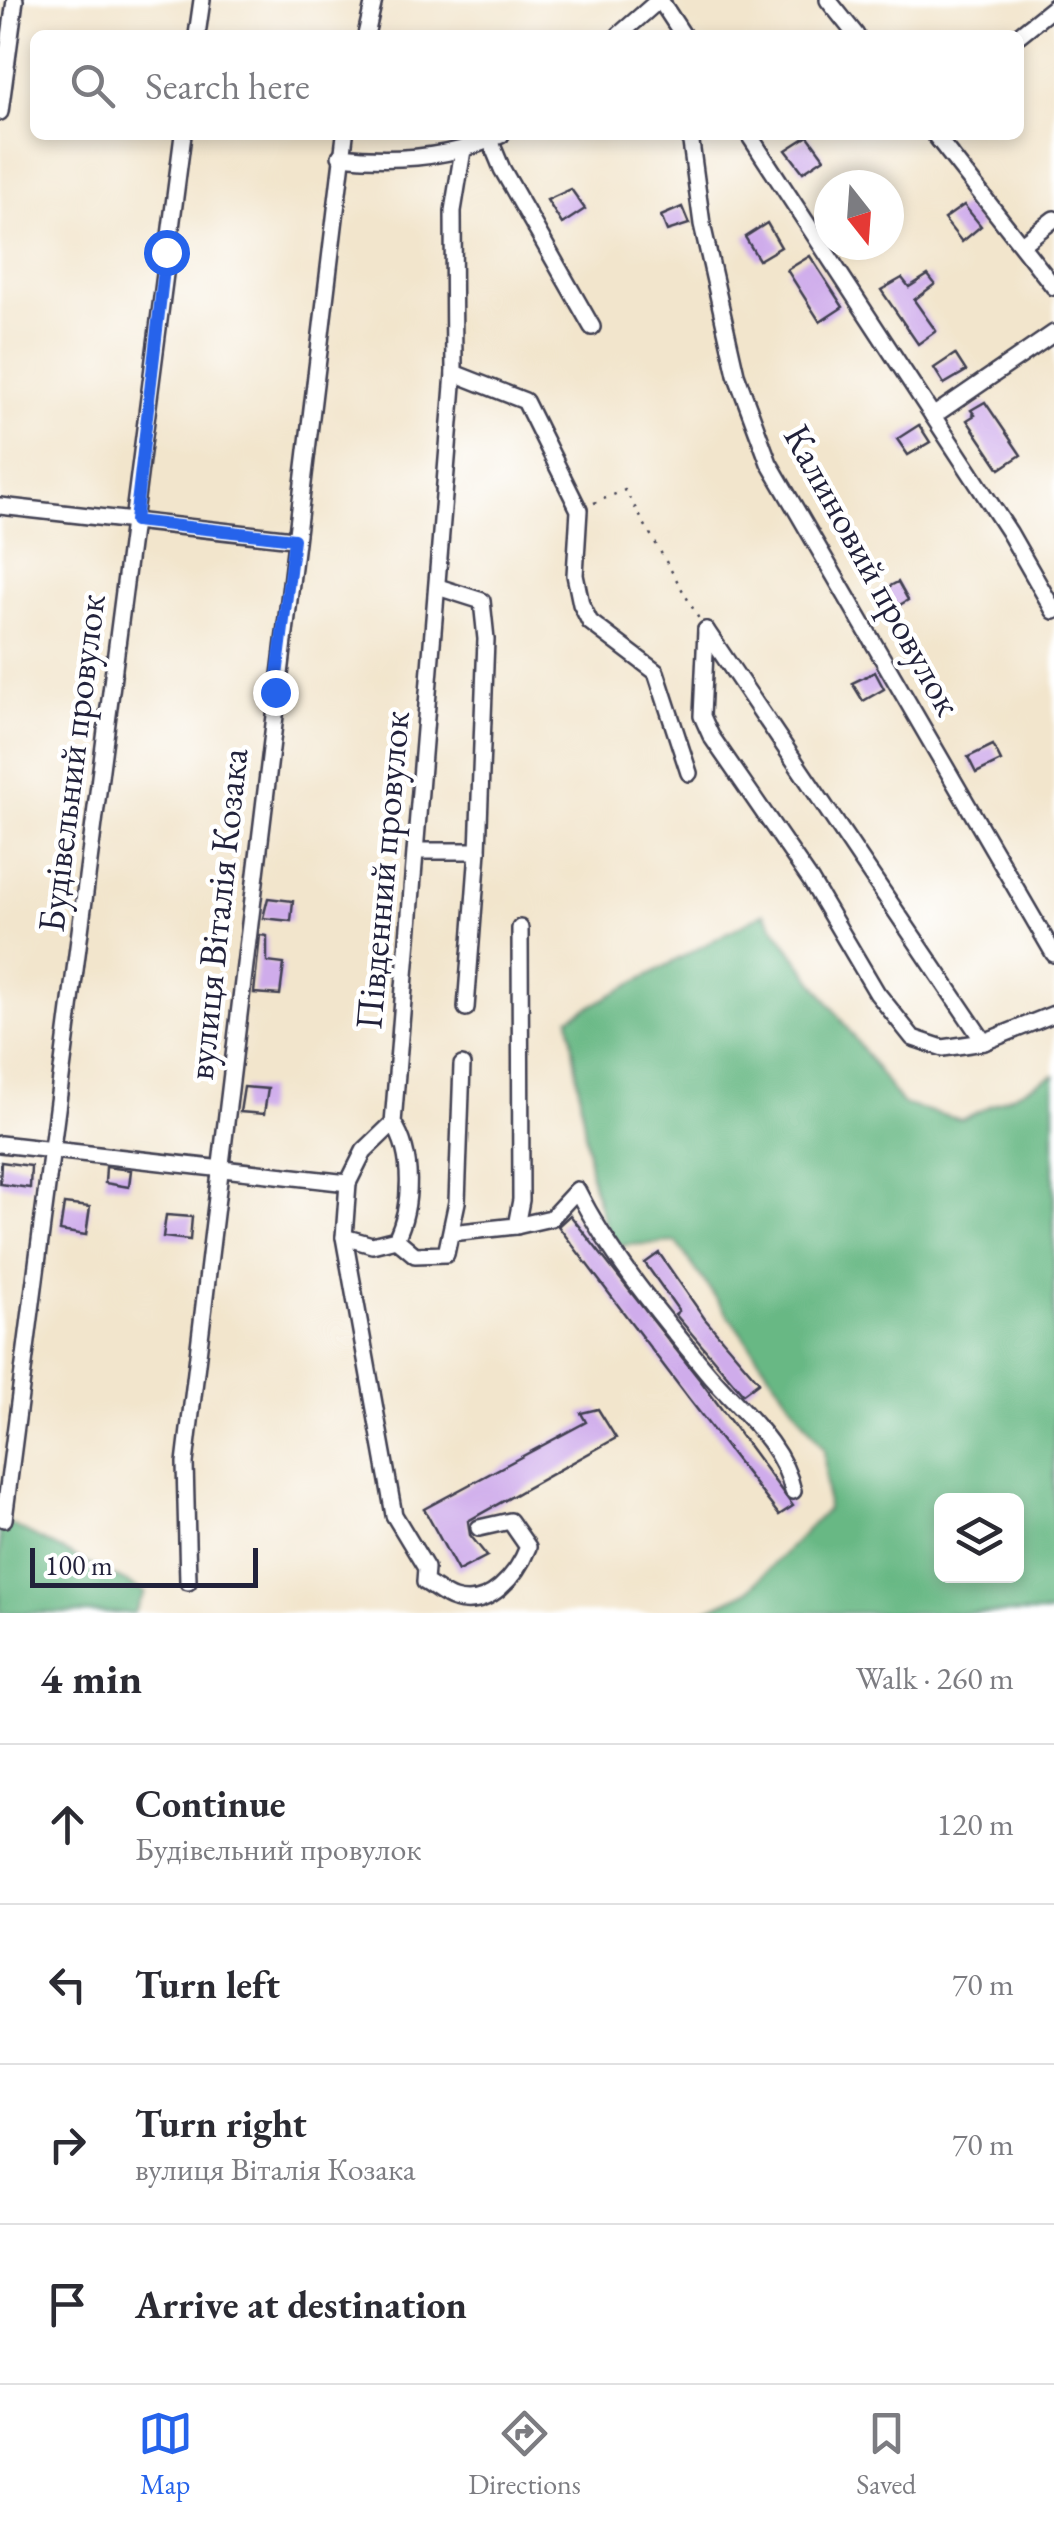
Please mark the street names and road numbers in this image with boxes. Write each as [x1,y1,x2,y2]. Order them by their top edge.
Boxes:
street label: Калиновий провулок [773,416,974,724]
street label: Будівельний провулок [25,591,116,935]
street label: Південний провулок [343,708,420,1031]
street label: вулиця Віталія Козака [175,745,258,1082]

